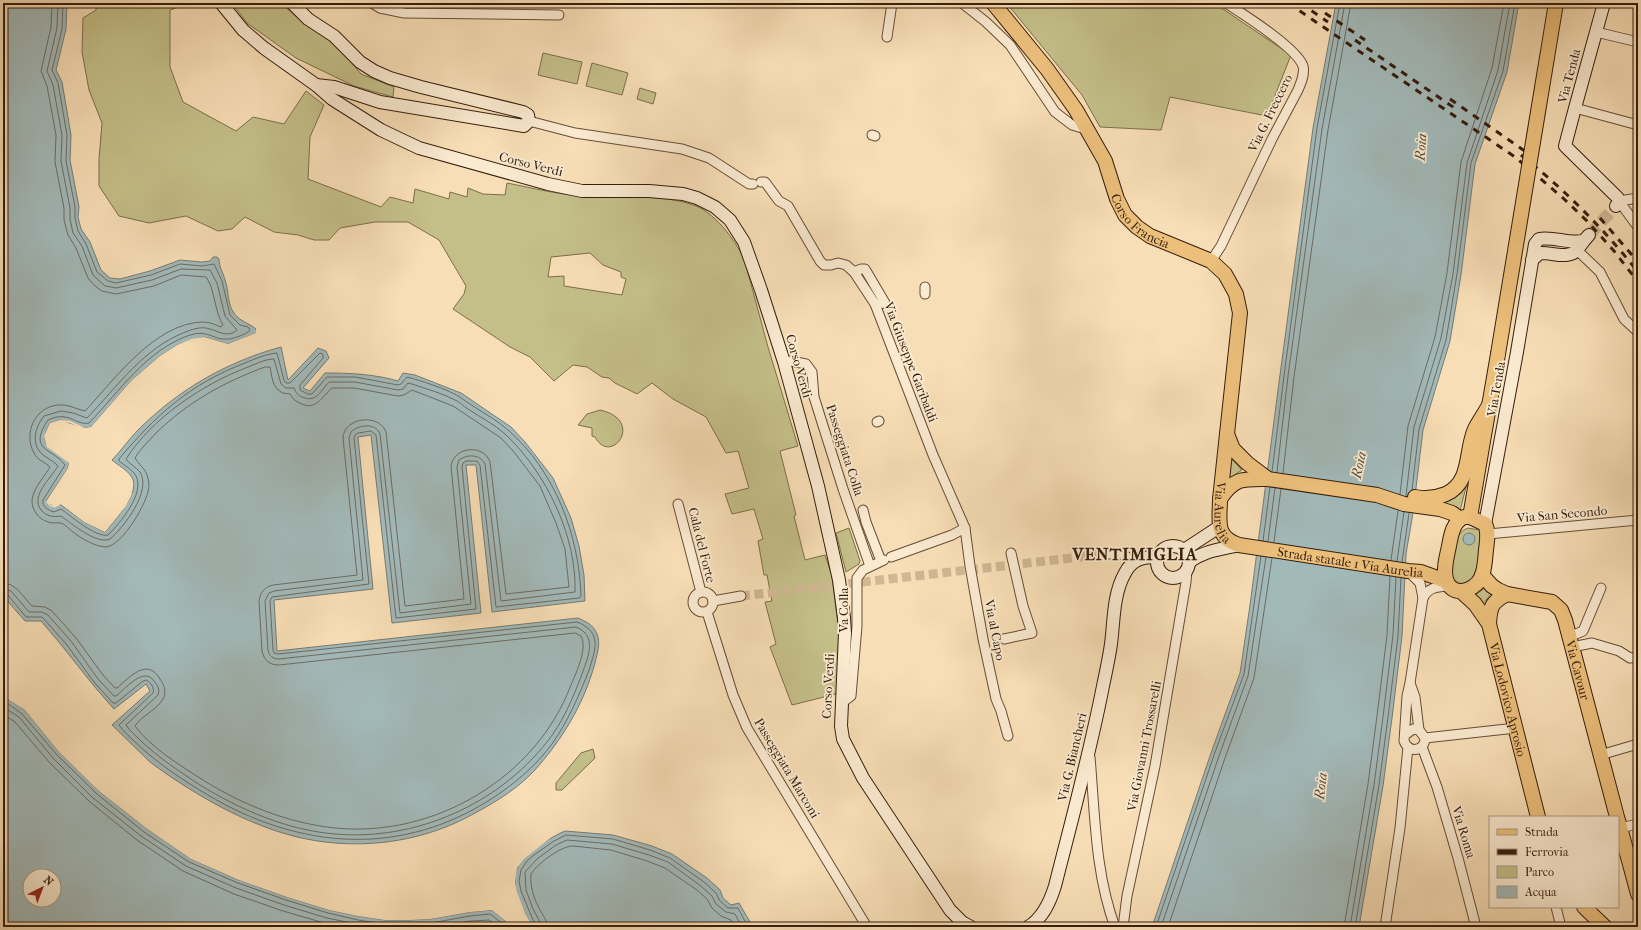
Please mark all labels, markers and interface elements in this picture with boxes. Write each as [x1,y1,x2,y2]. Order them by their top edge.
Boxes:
street label: Via Tenda [1554,46,1584,106]
street label: Via G. Freccero [1244,71,1295,155]
water label: Roia [1412,133,1430,162]
street label: Corso Verdi [497,149,565,179]
street label: Corso Francia [1108,192,1173,251]
street label: Via Giuseppe Garibaldi [881,299,941,424]
street label: Corso Verdi [783,332,815,400]
street label: Via Tenda [1484,359,1508,419]
street label: Passeggiata Colla [823,402,867,499]
water label: Roia [1348,450,1370,481]
street label: Via Aurelia [1212,480,1235,547]
street label: Via San Secondo [1515,503,1608,526]
street label: Cala del Forte [685,506,719,585]
district label: VENTIMIGLIA [1071,544,1198,564]
street label: Strada statale 1 Via Aurelia [1276,544,1425,580]
street label: Va Colla [836,587,851,633]
street label: Via al Capo [982,597,1008,662]
street label: Via Cavour [1563,637,1593,702]
street label: Via Lodovico Aprosio [1486,640,1530,758]
street label: Corso Verdi [819,653,837,719]
street label: Via Giovanni Trossarelli [1124,679,1164,814]
street label: Via G. Biancheri [1054,711,1089,804]
street label: Passeggiata Marconi [751,715,823,821]
water label: Roia [1311,772,1331,801]
street label: Via Roma [1449,803,1479,861]
legend [1489,816,1619,908]
text: Strada [1525,825,1559,839]
text: Ferrovia [1525,845,1569,859]
text: Parco [1525,865,1554,879]
north arrow [22,868,62,908]
text: N [41,873,56,889]
text: Acqua [1524,885,1557,899]

